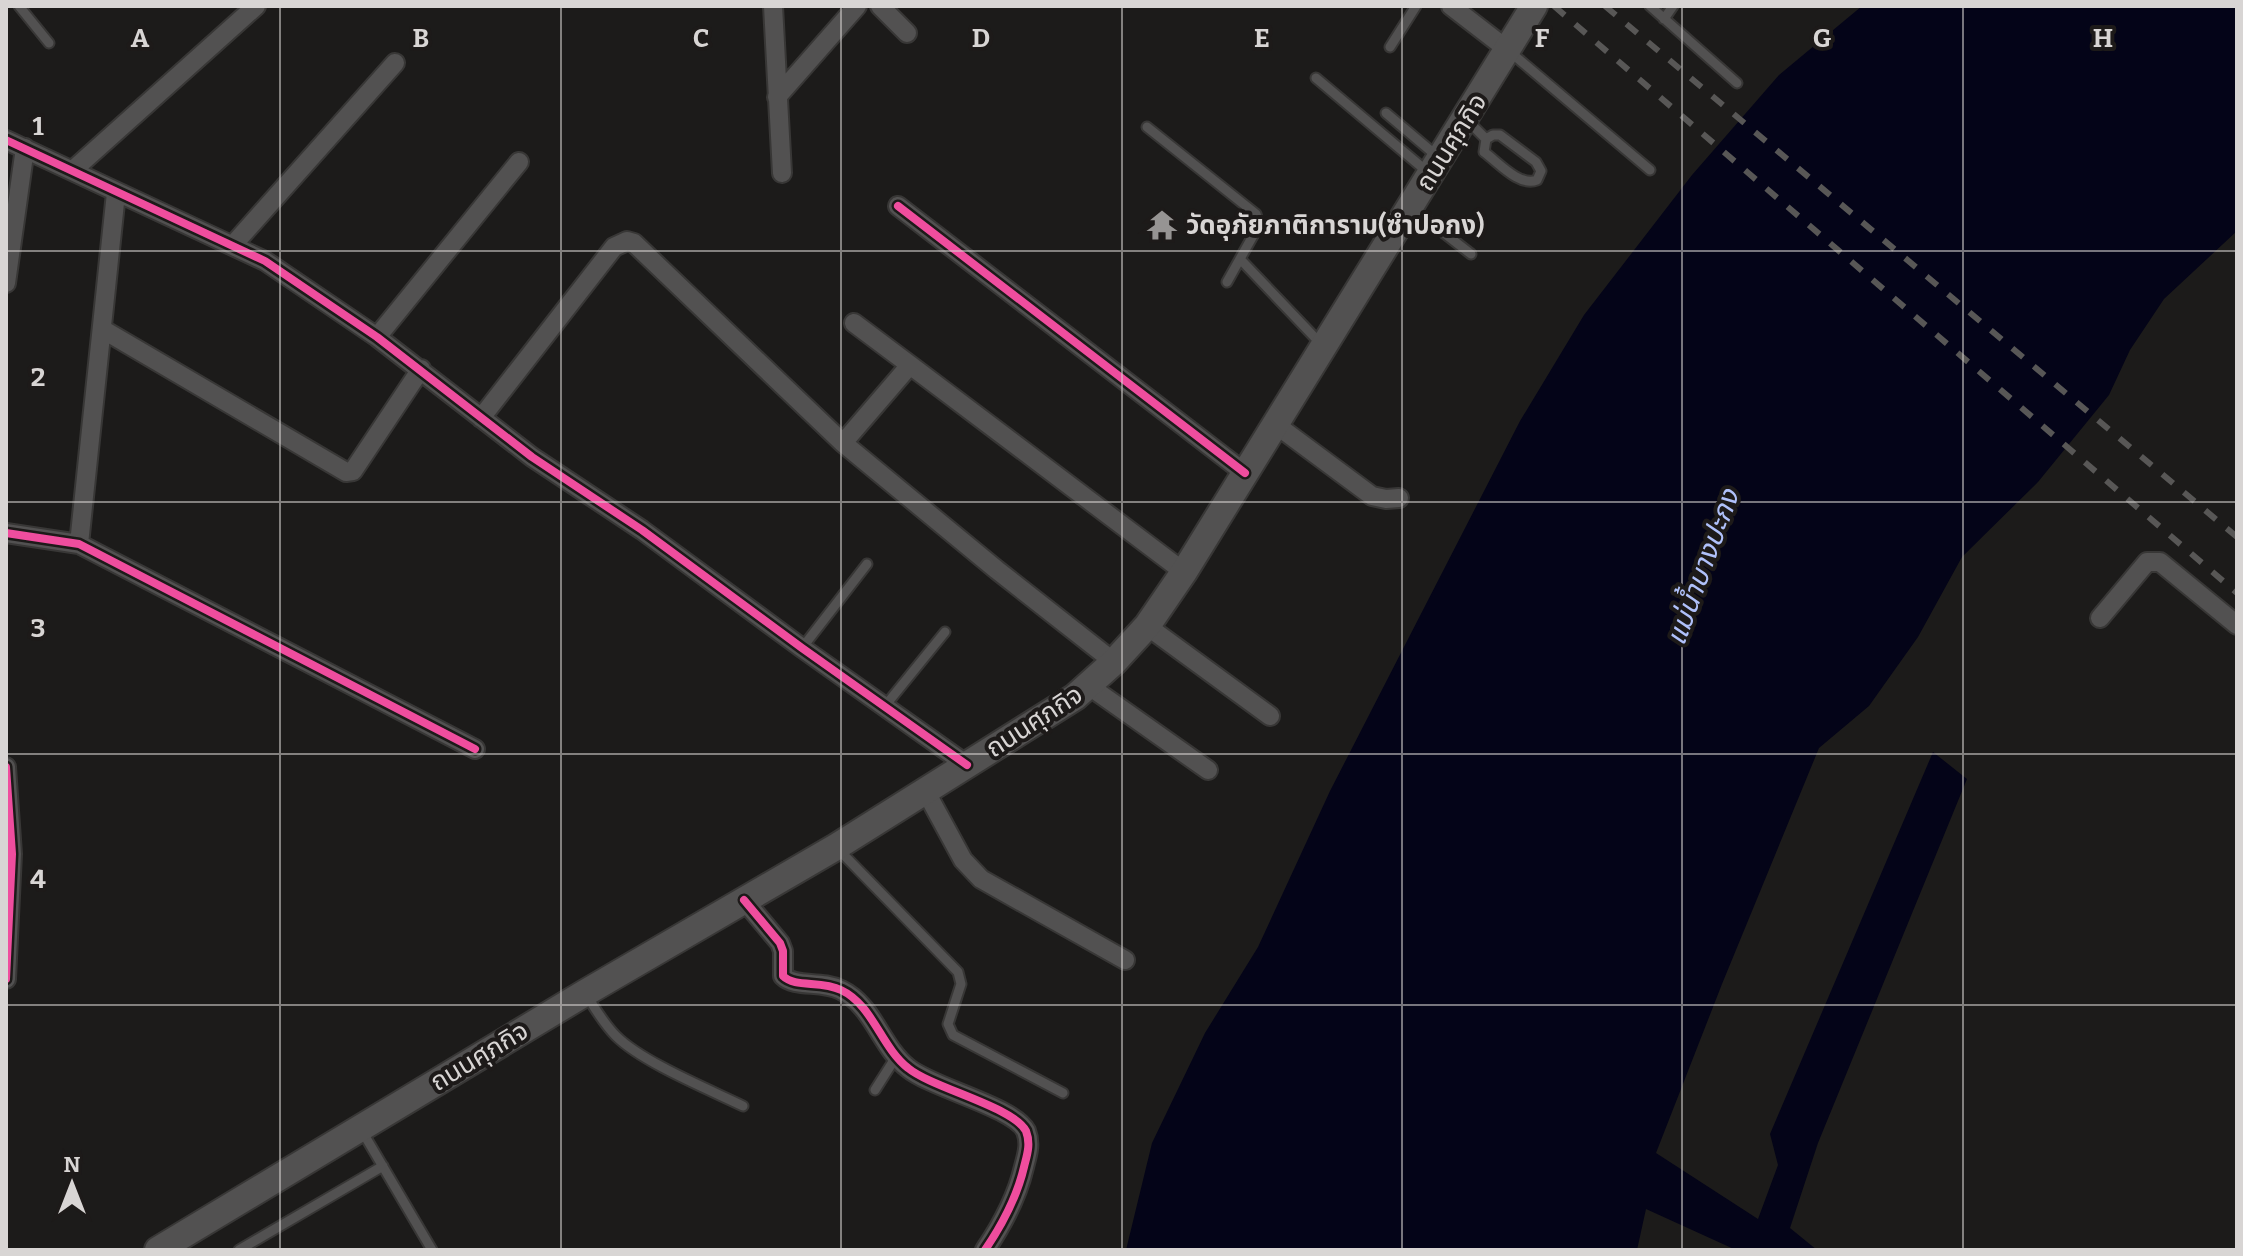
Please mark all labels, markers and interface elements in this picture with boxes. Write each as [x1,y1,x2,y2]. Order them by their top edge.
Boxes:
text: A [131,23,150,54]
text: B [413,23,429,54]
text: C [693,23,709,54]
text: D [972,23,990,54]
text: E [1254,23,1270,54]
text: F [1535,23,1550,54]
text: G [1813,23,1832,54]
text: H [2093,23,2113,54]
street label: ถนนศุภกิจ [1409,88,1493,197]
text: 1 [32,111,44,142]
temple icon: วัดอุภัยภาติการาม(ซำปอกง) [1145,208,1179,242]
place label: วัดอุภัยภาติการาม(ซำปอกง) [1186,210,1484,241]
text: 2 [31,362,45,393]
water label: แม่น้ำบางปะกง [1656,482,1747,649]
text: 3 [31,613,45,644]
street label: ถนนศุภกิจ [980,679,1088,764]
text: 4 [30,864,46,895]
street label: ถนนศุภกิจ [425,1015,534,1098]
north arrow [32,1144,112,1224]
text: N [64,1151,81,1178]

